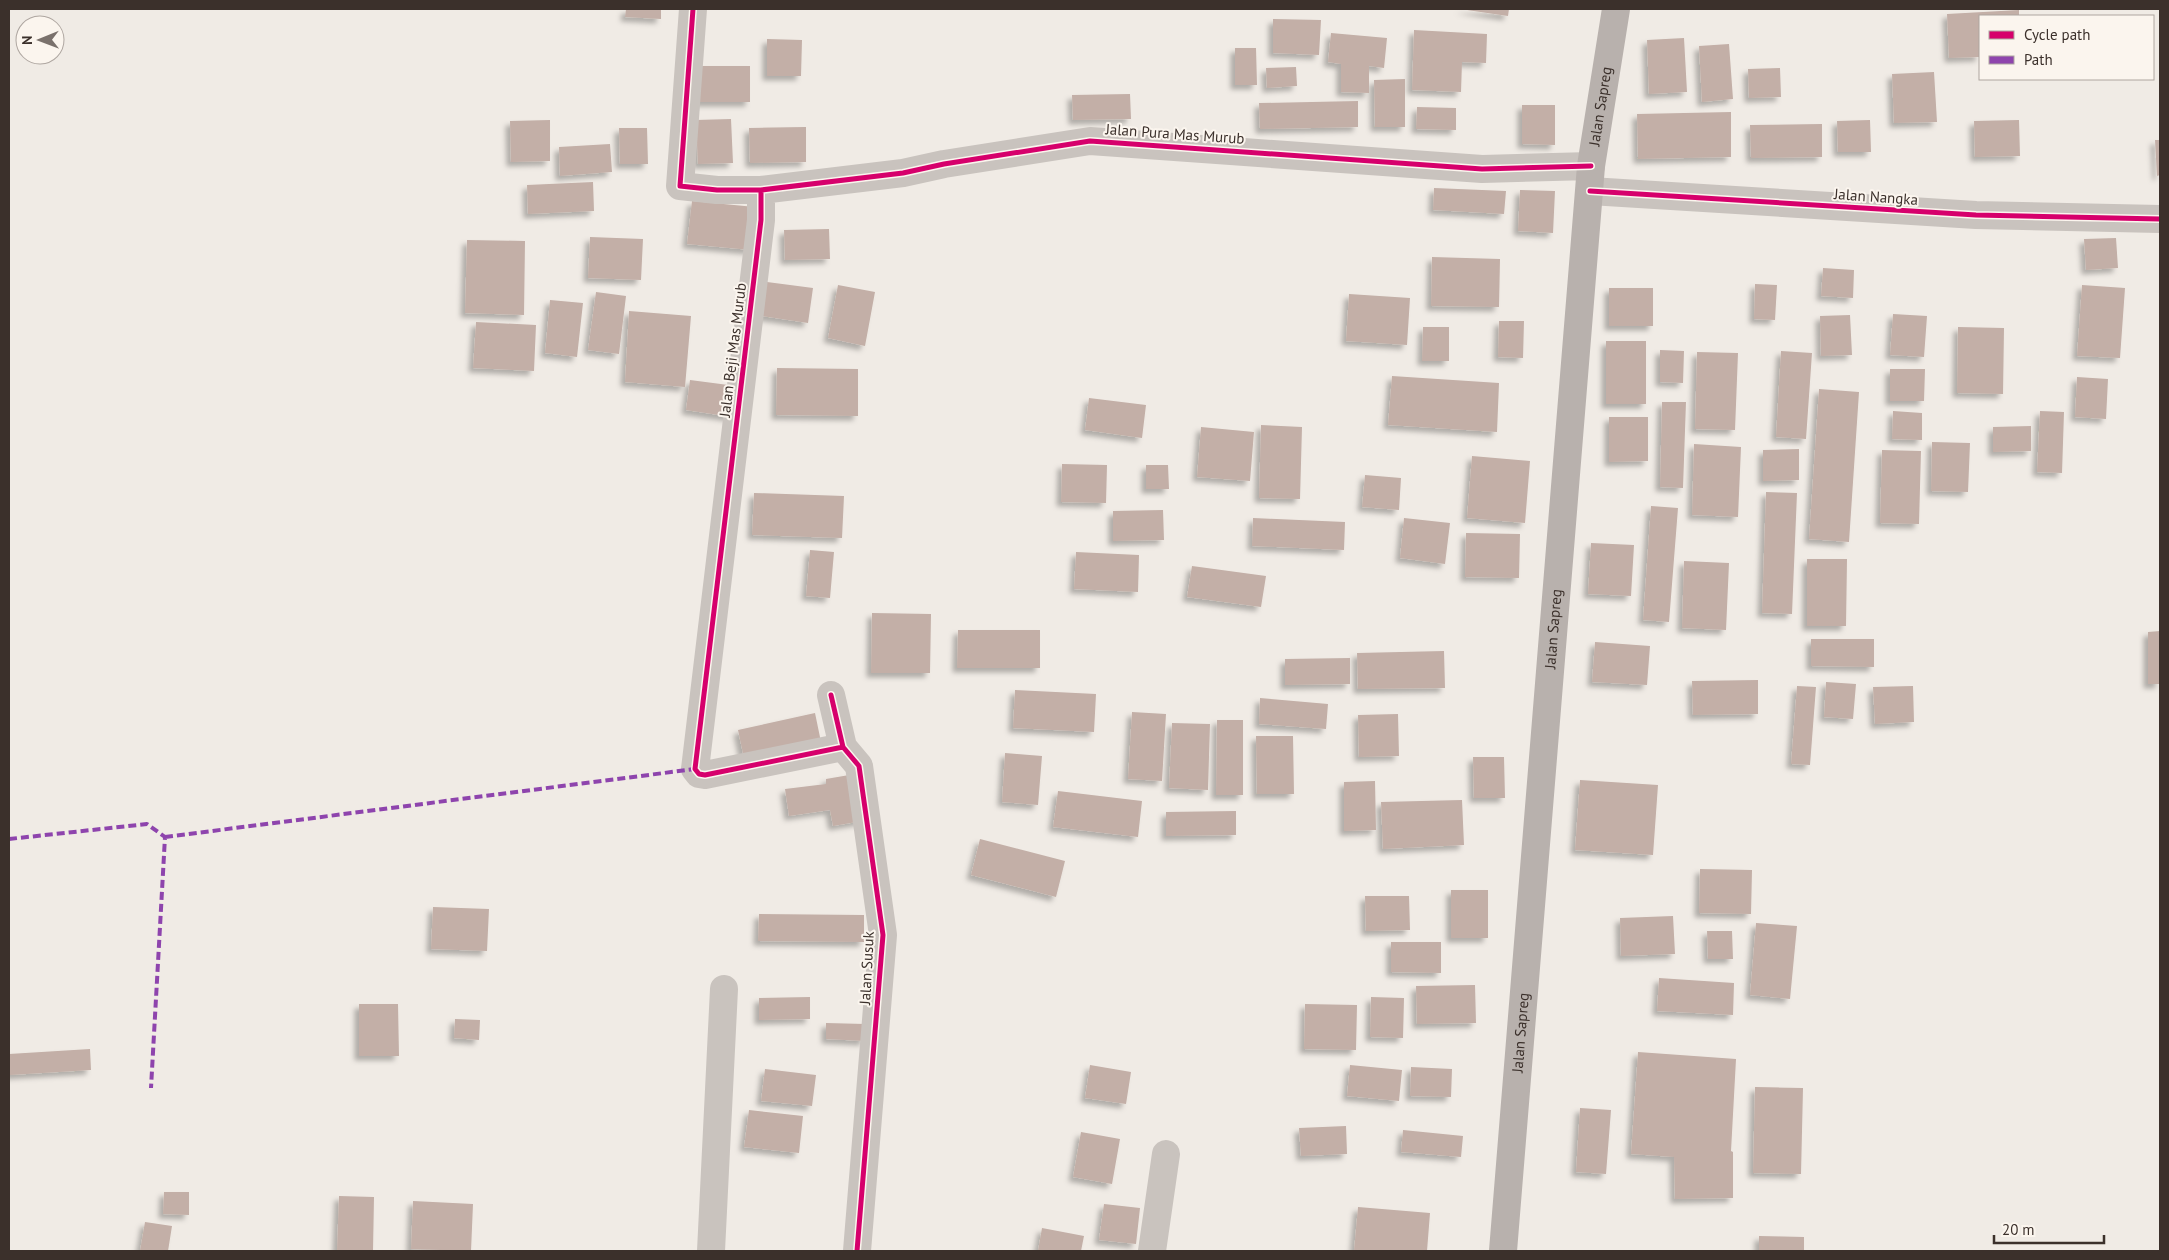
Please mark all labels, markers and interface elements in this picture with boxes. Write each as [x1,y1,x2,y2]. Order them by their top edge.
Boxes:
north arrow [15,15,65,65]
legend [1979,15,2154,80]
text: Cycle path [2024,25,2090,44]
text: N [18,35,36,45]
text: Path [2024,50,2053,69]
street label: Jalan Sapreg [1584,65,1616,148]
street label: Jalan Pura Mas Murub [1104,119,1245,148]
street label: Jalan Nangka [1832,184,1919,209]
street label: Jalan Beji Mas Murub [715,282,750,419]
street label: Jalan Sapreg [1540,588,1566,671]
street label: Jalan Susuk [855,930,878,1006]
street label: Jalan Sapreg [1507,992,1533,1074]
scale bar [1994,1212,2104,1244]
text: 20 m [2002,1220,2035,1239]

